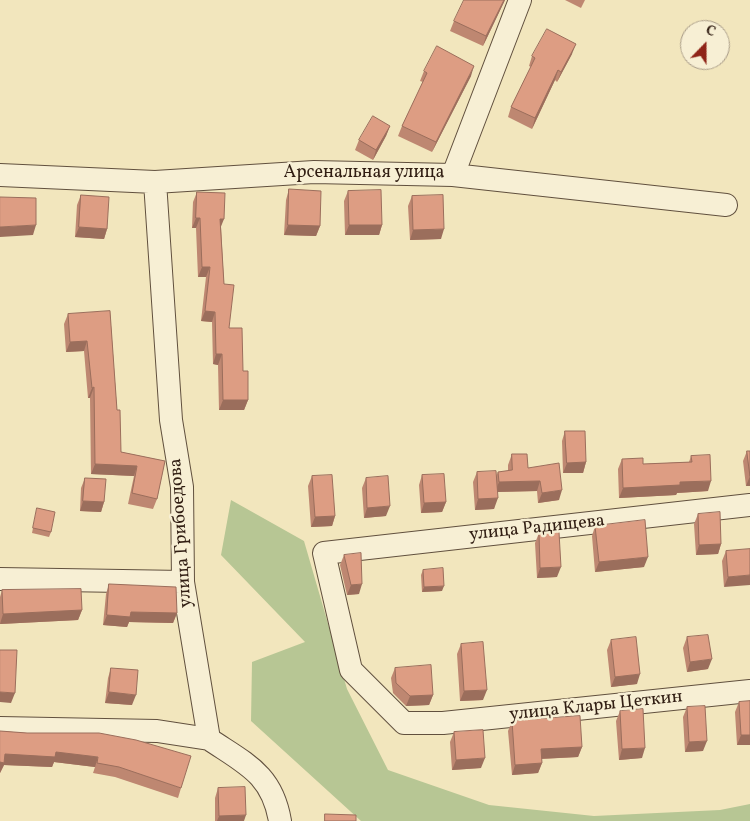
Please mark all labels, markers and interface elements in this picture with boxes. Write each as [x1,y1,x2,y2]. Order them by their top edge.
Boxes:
north arrow [680,20,730,70]
text: С [703,21,718,42]
street label: Арсенальная улица [283,163,445,185]
street label: улица Грибоедова [166,458,198,608]
street label: улица Радищева [468,511,606,547]
street label: улица Клары Цеткин [508,687,684,727]

